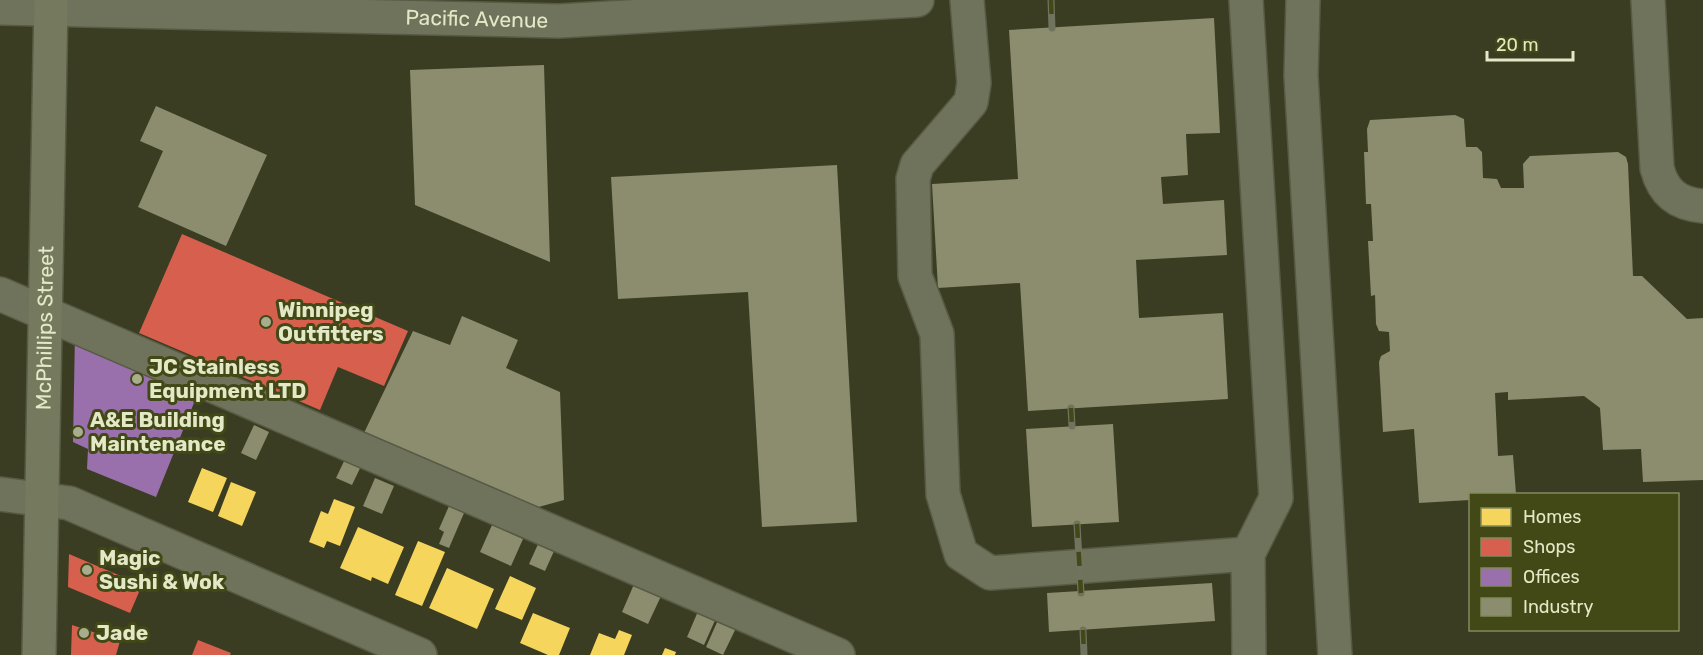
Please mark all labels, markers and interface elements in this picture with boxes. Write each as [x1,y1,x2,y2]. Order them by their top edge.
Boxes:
street label: Pacific Avenue [405,4,549,33]
scale bar [1487,24,1572,62]
text: 20 m [1496,34,1538,56]
street label: McPhillips Street [30,246,58,410]
place label: Winnipeg Outfitters [278,297,384,346]
marker: Winnipeg Outfitters [259,315,273,329]
place label: JC Stainless Equipment LTD [149,354,306,403]
marker: JC Stainless Equipment LTD [130,372,144,386]
place label: A&E Building Maintenance [90,407,226,456]
marker: A&E Building Maintenance [71,425,85,439]
legend [1469,493,1679,631]
text: Homes [1523,506,1581,528]
text: Shops [1523,536,1575,558]
place label: Magic Sushi & Wok [99,545,225,594]
marker: Magic Sushi & Wok [80,563,94,577]
text: Offices [1523,566,1580,588]
text: Industry [1523,596,1593,618]
place label: Jade [96,620,148,645]
marker: Jade [77,626,91,640]

